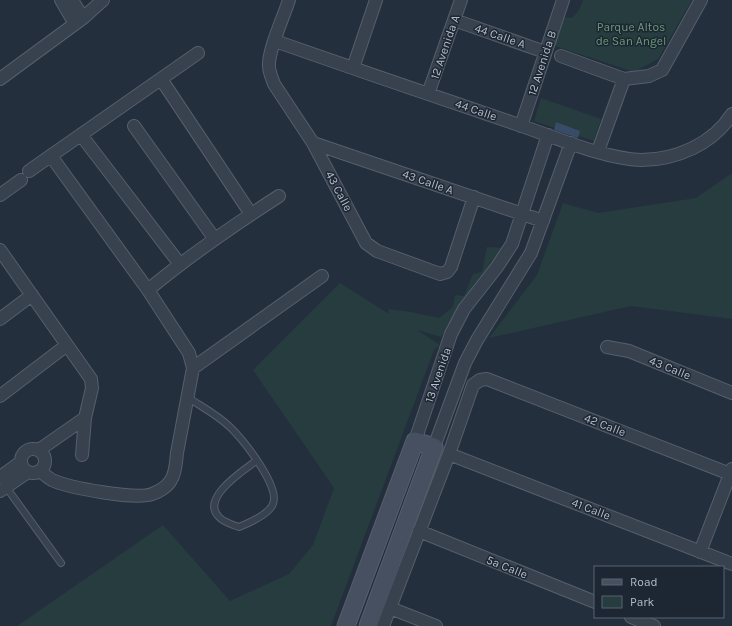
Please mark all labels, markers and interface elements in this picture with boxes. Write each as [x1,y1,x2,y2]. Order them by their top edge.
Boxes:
street label: 12 Avenida A [427,13,463,81]
park label: Parque Altos de San Angel [596,20,666,48]
street label: 44 Calle A [473,21,527,51]
street label: 12 Avenida B [525,29,559,97]
street label: 44 Calle [453,96,499,124]
street label: 43 Calle A [401,167,456,197]
street label: 43 Calle [323,169,355,213]
street label: 13 Avenida [422,346,454,404]
street label: 43 Calle [647,353,693,383]
street label: 42 Calle [582,411,628,439]
street label: 41 Calle [570,495,612,523]
street label: 5a Calle [484,552,530,582]
legend [594,566,724,618]
text: Road [630,575,658,589]
text: Park [630,595,655,609]

